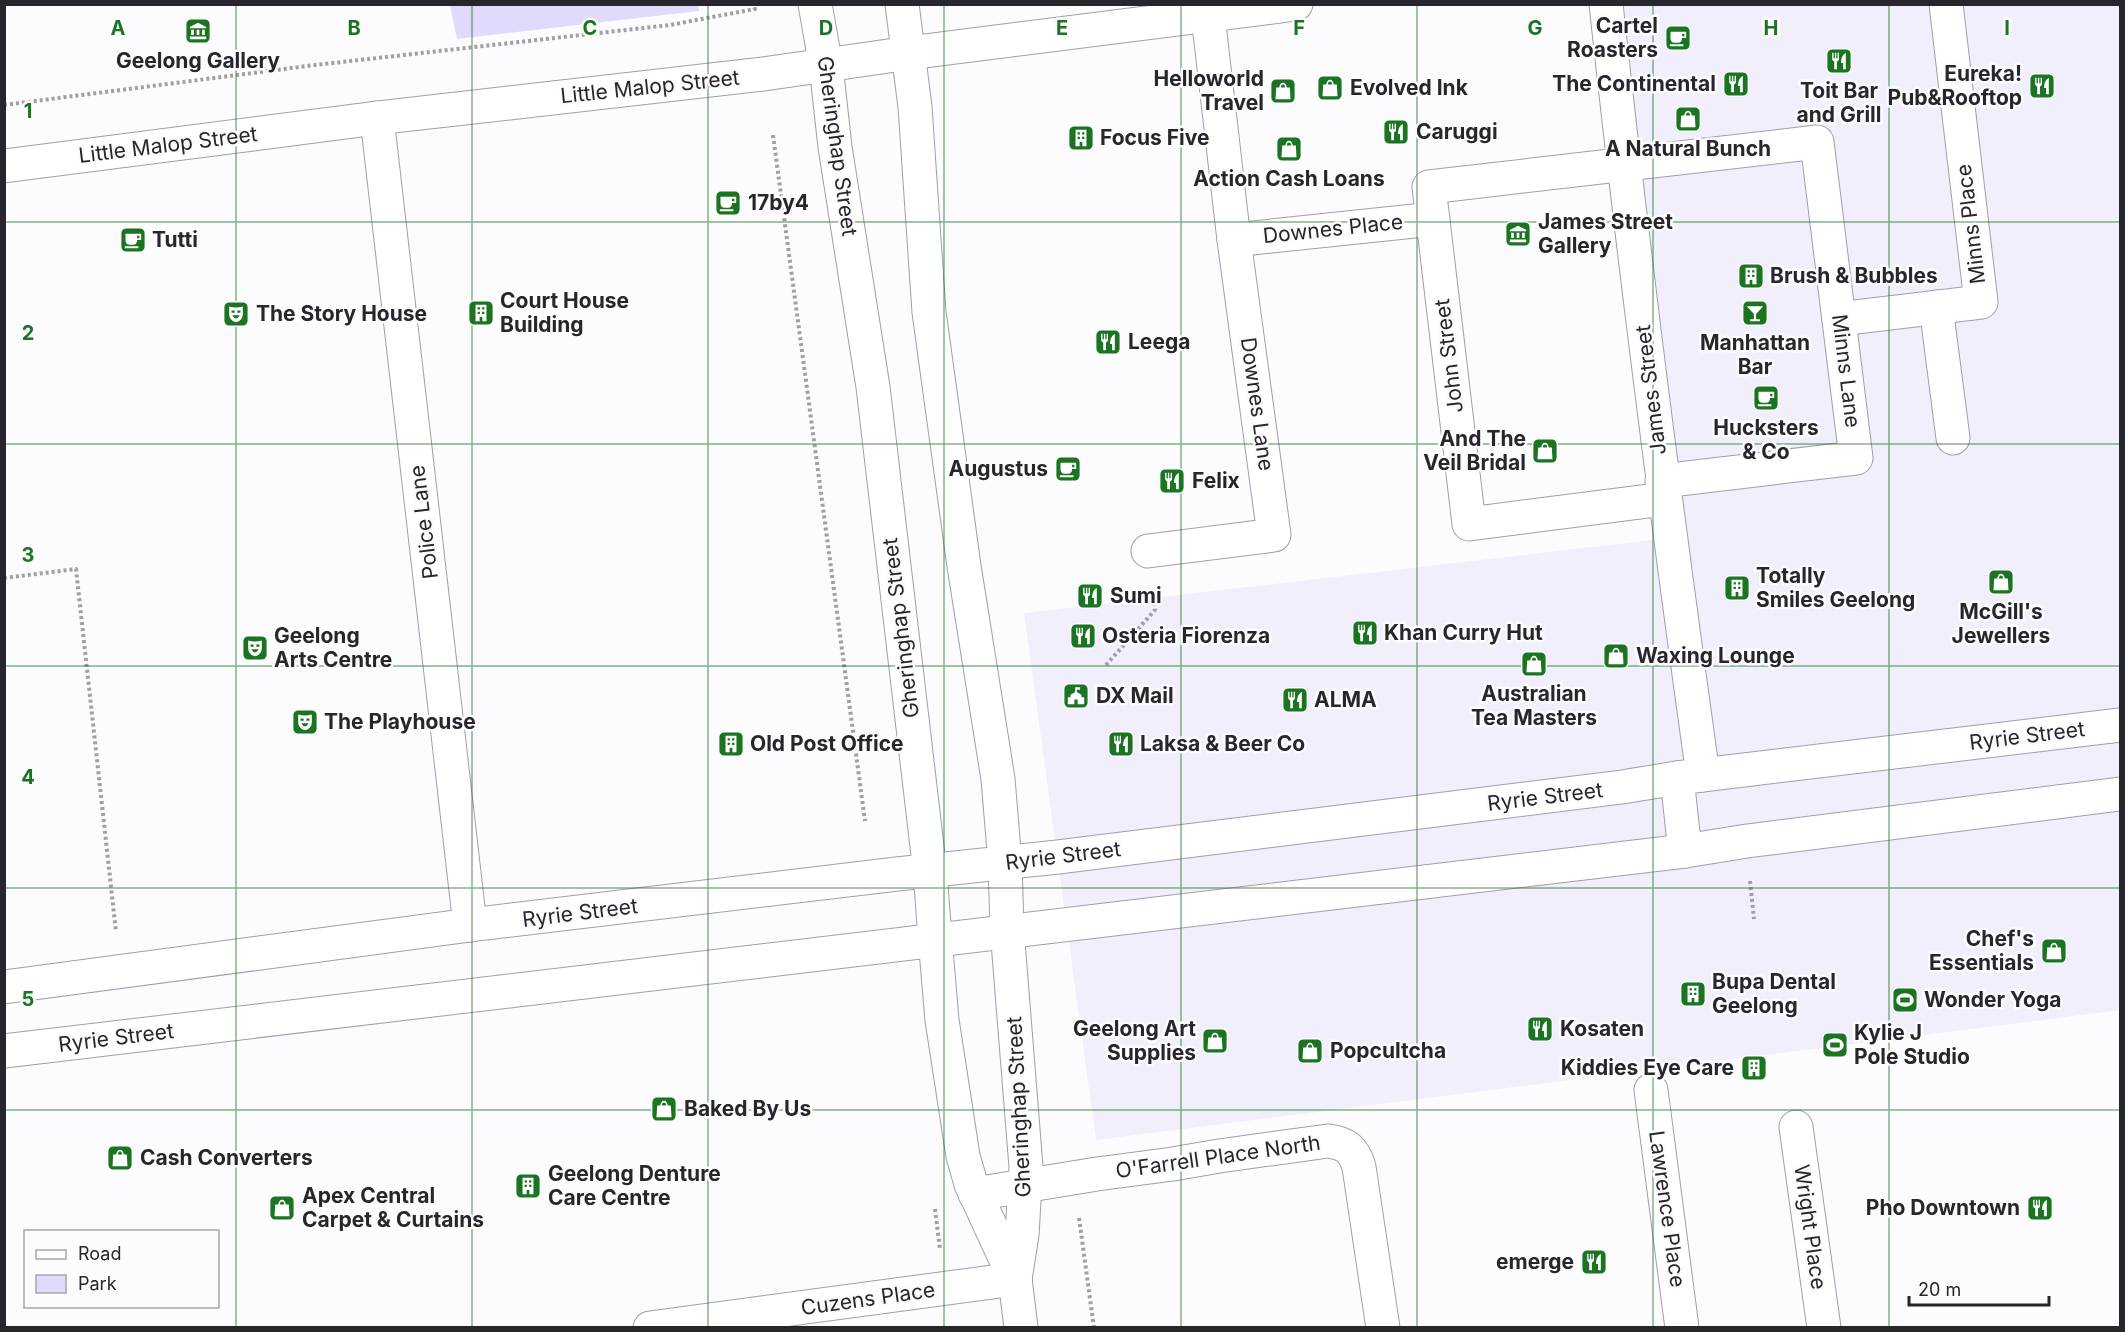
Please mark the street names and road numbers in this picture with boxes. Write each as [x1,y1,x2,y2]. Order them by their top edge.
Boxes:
street label: Gheringhap Street [813,54,862,237]
street label: Little Malop Street [559,65,741,108]
street label: Little Malop Street [77,121,259,168]
street label: Minns Place [1951,163,1990,285]
street label: Downes Place [1262,209,1404,248]
street label: John Street [1429,298,1468,414]
street label: Minns Lane [1827,313,1866,429]
street label: James Street [1630,324,1671,456]
street label: Downes Lane [1236,336,1279,472]
street label: Police Lane [404,464,443,580]
street label: Gheringhap Street [877,537,924,719]
street label: Ryrie Street [1968,716,2086,755]
street label: Ryrie Street [1486,777,1604,816]
street label: Ryrie Street [1004,836,1122,875]
street label: Ryrie Street [521,893,639,932]
street label: Gheringhap Street [1001,1016,1036,1198]
street label: Ryrie Street [57,1018,175,1057]
street label: Lawrence Place [1644,1129,1691,1289]
street label: O'Farrell Place North [1114,1130,1322,1183]
street label: Wright Place [1789,1163,1832,1291]
street label: Cuzens Place [799,1277,937,1320]

